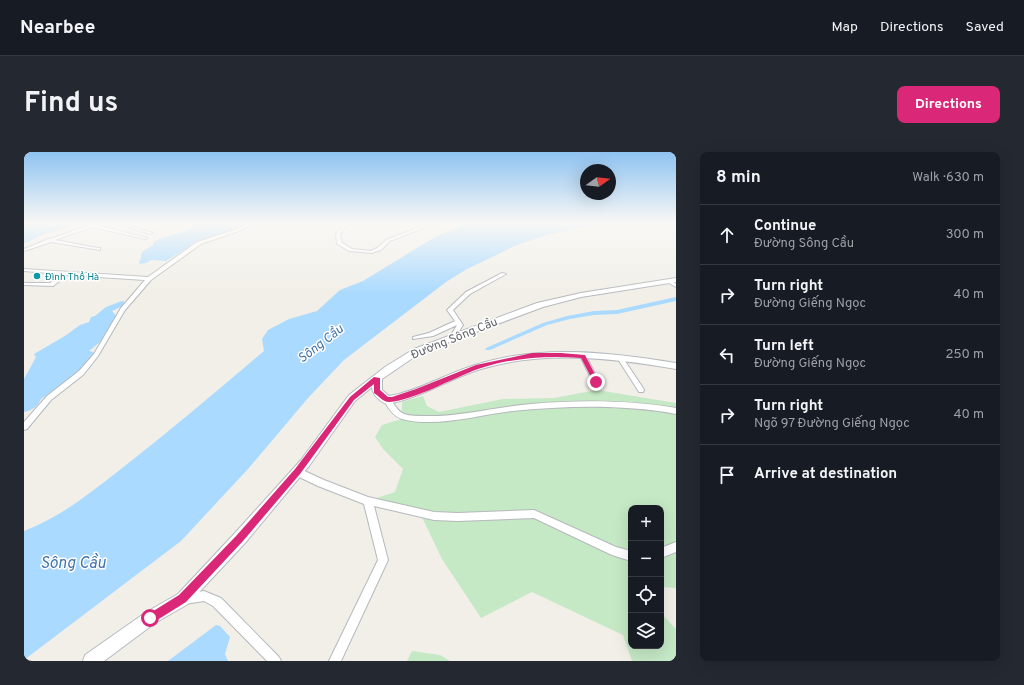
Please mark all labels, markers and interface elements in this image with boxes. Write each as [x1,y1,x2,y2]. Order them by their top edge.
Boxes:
text: Nearbee [20,16,95,40]
text: Map [832,19,858,36]
text: Directions [880,19,944,36]
text: Saved [966,19,1004,36]
text: Find us [24,86,118,122]
button: Directions [897,86,1000,123]
north arrow [580,164,616,200]
text: 8 min [716,167,761,189]
text: Walk · 630 m [912,170,984,186]
text: Continue [754,217,816,236]
icon: ahead [716,224,738,246]
text: 300 m [946,227,984,243]
text: Đường Sông Cầu [754,236,854,252]
marker: Đình Thổ Hà [32,271,42,281]
place label: Đình Thổ Hà [45,271,99,284]
text: Turn right [754,277,823,296]
icon: right [716,284,738,306]
text: 40 m [954,287,984,303]
text: Đường Giếng Ngọc [754,296,866,312]
street label: Đường Sông Cầu [409,314,500,364]
water label: Sông Cầu [295,320,348,367]
text: Turn left [754,337,814,356]
icon: left [716,344,738,366]
text: 250 m [946,347,984,363]
text: Đường Giếng Ngọc [754,356,866,372]
route end [587,373,605,391]
text: Turn right [754,397,823,416]
icon: right [716,404,738,426]
text: 40 m [954,407,984,423]
text: Ngõ 97 Đường Giếng Ngọc [754,416,910,432]
icon: arrive [716,464,738,486]
text: Arrive at destination [754,465,897,484]
map controls [628,505,664,649]
button: + [628,505,664,541]
button: − [628,541,664,577]
water label: Sông Cầu [40,552,106,574]
button: locate [628,577,664,613]
route start [141,609,159,627]
button: layers [628,613,664,649]

